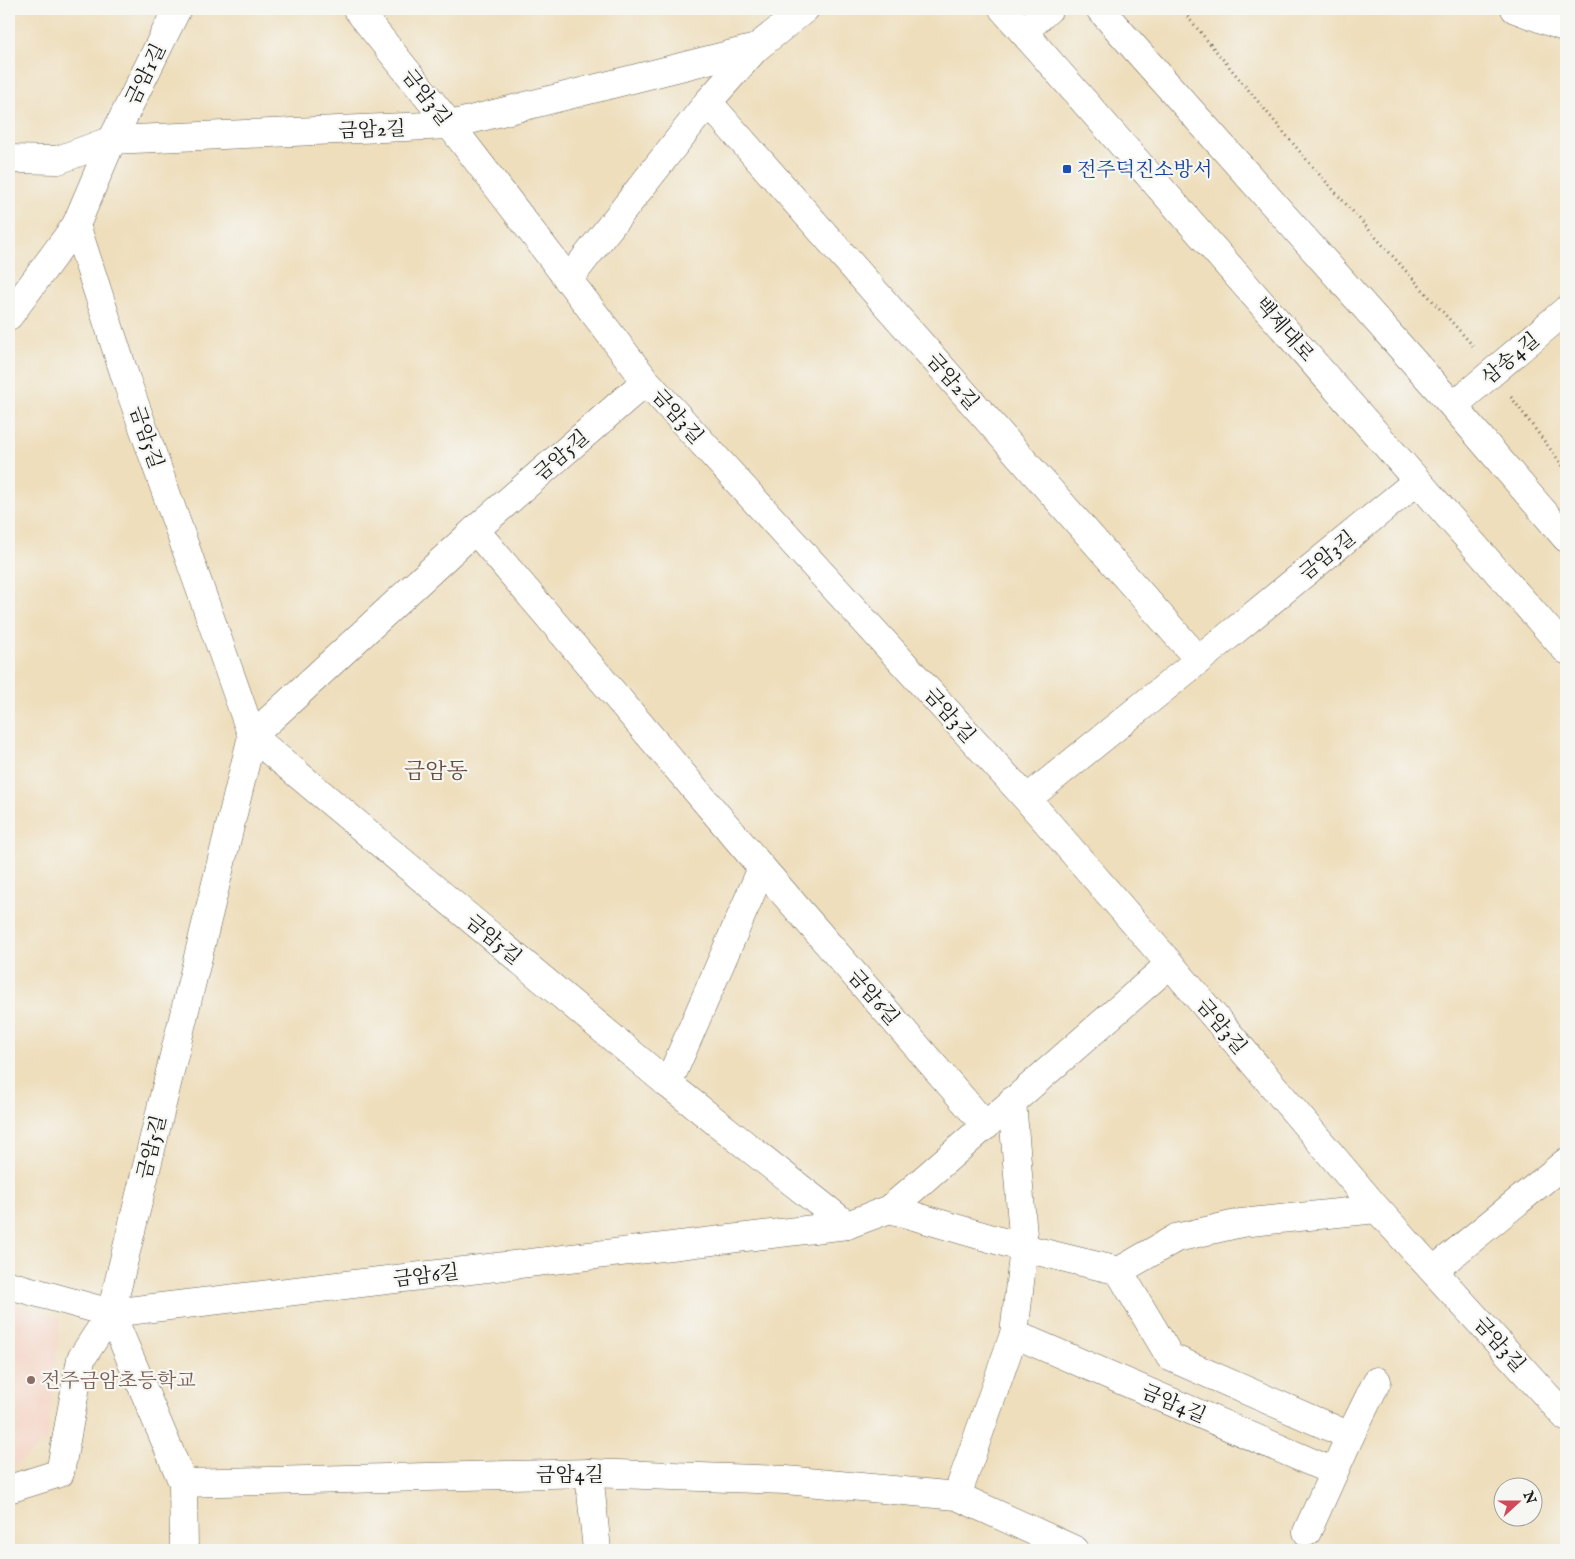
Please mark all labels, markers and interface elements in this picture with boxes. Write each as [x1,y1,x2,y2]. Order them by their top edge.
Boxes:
street label: 금암1길 [121,40,172,110]
street label: 금암3길 [396,64,456,131]
street label: 금암2길 [338,117,406,144]
place label: 전주덕진소방서 [1077,158,1212,183]
marker: 전주덕진소방서 [1061,163,1073,175]
street label: 백제대로 [1249,293,1319,367]
street label: 삼송4길 [1477,328,1545,391]
street label: 금암2길 [920,348,983,416]
street label: 금암3길 [646,384,708,450]
street label: 금암5길 [123,403,168,472]
street label: 금암5길 [529,425,595,487]
street label: 금암3길 [1295,526,1361,586]
street label: 금암3길 [918,683,980,749]
district label: 금암동 [404,758,468,786]
street label: 금암5길 [460,910,526,971]
street label: 금암6길 [842,965,904,1031]
street label: 금암3길 [1190,994,1251,1060]
street label: 금암5길 [132,1113,172,1182]
street label: 금암6길 [392,1260,461,1293]
street label: 금암3길 [1468,1312,1530,1378]
place label: 전주금암초등학교 [41,1369,196,1394]
marker: 전주금암초등학교 [25,1374,37,1386]
street label: 금암4길 [1137,1380,1209,1429]
street label: 금암4길 [536,1463,604,1488]
north arrow [1492,1476,1542,1526]
text: N [1518,1488,1540,1507]

